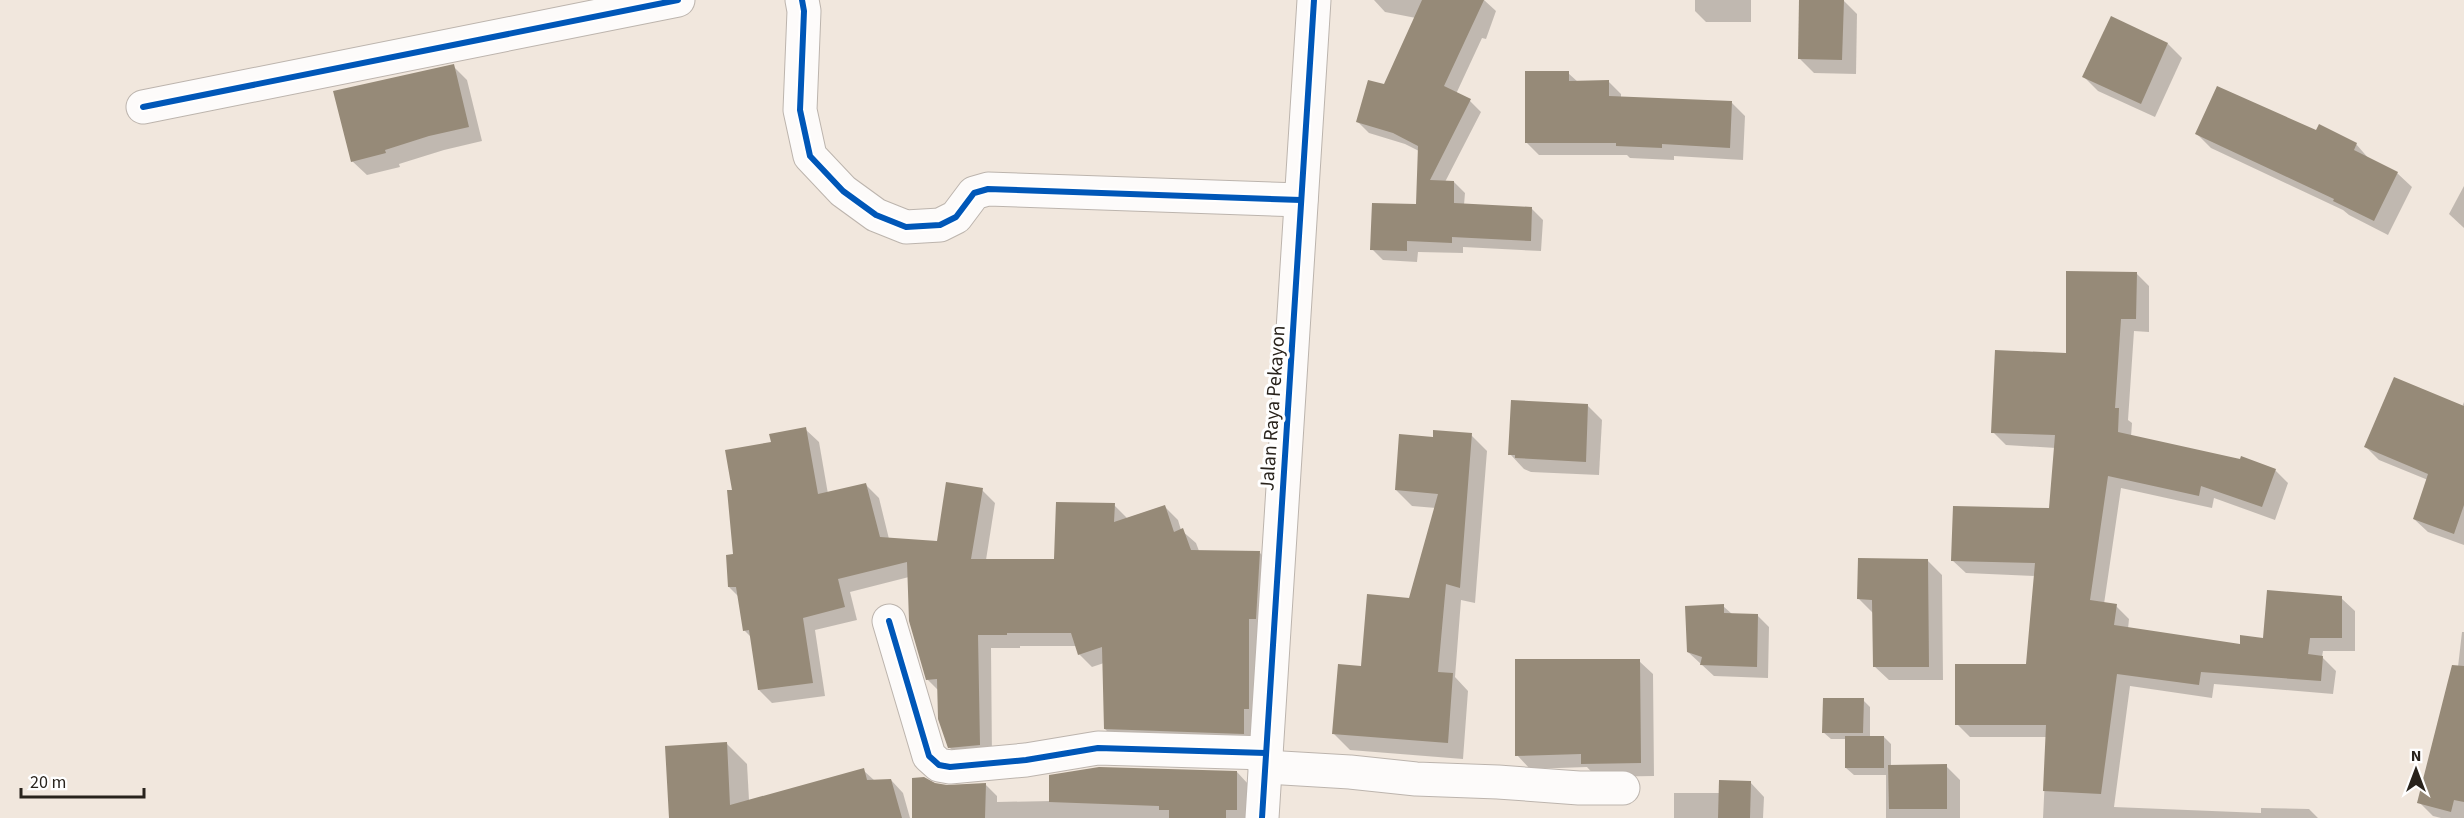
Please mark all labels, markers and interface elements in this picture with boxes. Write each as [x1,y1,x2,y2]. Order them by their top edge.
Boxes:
street label: Jalan Raya Pekayon [1253,324,1293,492]
north arrow [2386,740,2446,800]
text: N [2411,745,2421,767]
scale bar [21,761,144,799]
text: 20 m [30,770,66,795]

